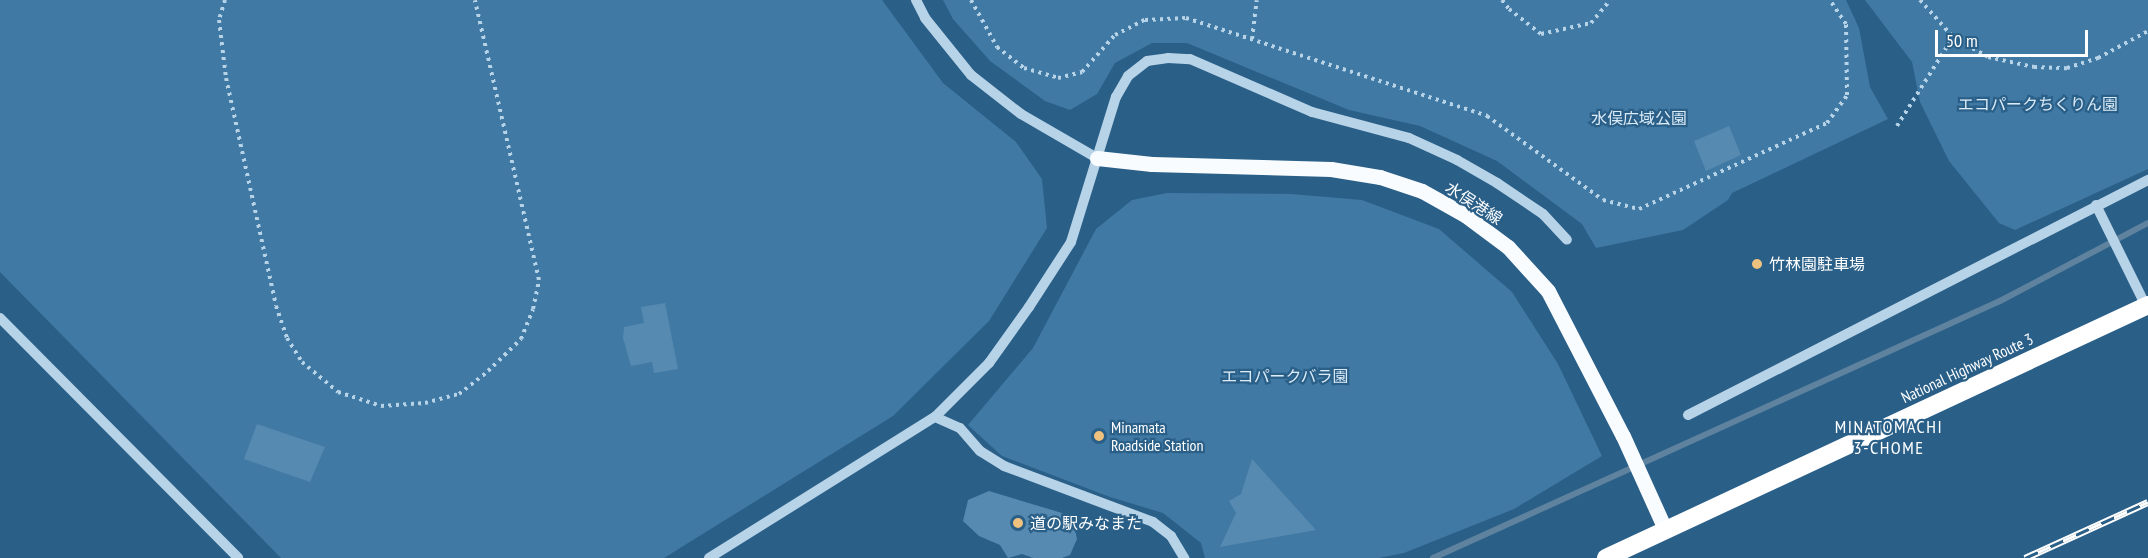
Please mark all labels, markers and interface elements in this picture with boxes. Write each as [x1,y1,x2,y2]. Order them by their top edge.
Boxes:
scale bar [1938,18,2091,56]
text: 50 m [1946,29,1978,52]
park label: エコパークちくりん園 [1958,94,2118,114]
park label: 水俣広域公園 [1591,108,1687,128]
street label: 水俣港線 [1442,178,1506,228]
place label: 竹林園駐車場 [1769,254,1865,274]
marker: 竹林園駐車場 [1750,257,1764,271]
street label: National Highway Route 3 [1898,329,2036,407]
park label: エコパークバラ園 [1221,366,1349,386]
place label: Minamata Roadside Station [1111,417,1204,455]
district label: MINATOMACHI 3-CHOME [1835,417,1943,460]
marker: Minamata Roadside Station [1092,429,1106,443]
place label: 道の駅みなまた [1030,513,1142,533]
marker: 道の駅みなまた [1011,516,1025,530]

